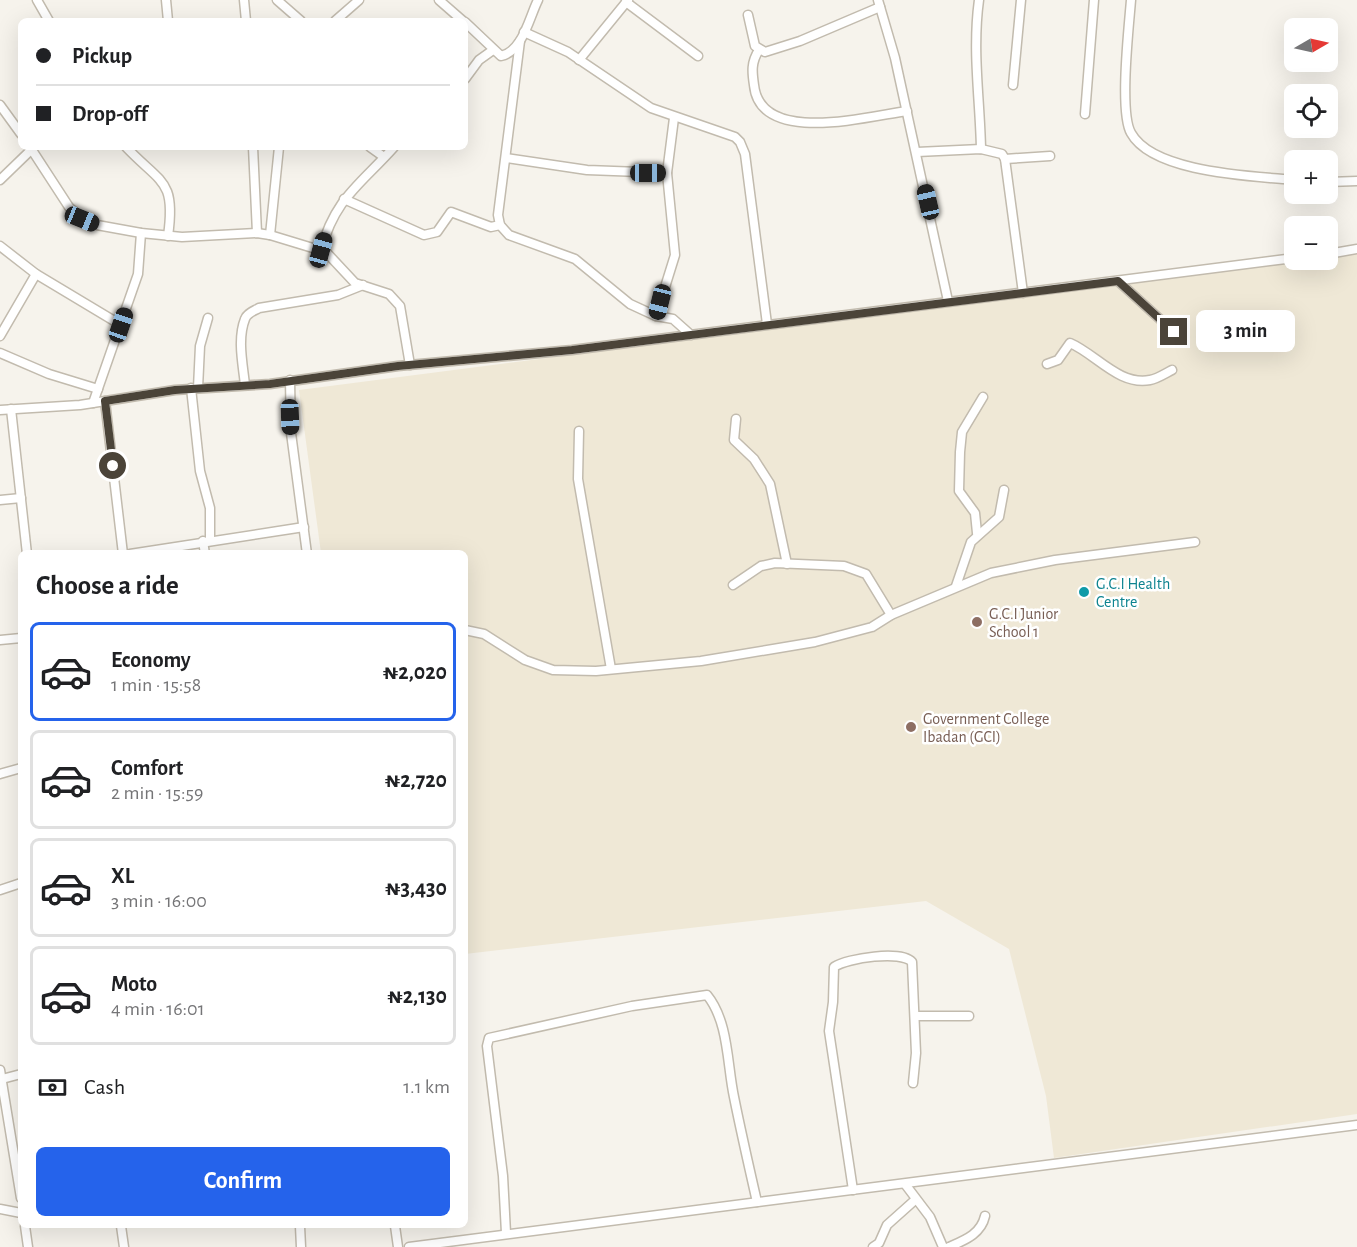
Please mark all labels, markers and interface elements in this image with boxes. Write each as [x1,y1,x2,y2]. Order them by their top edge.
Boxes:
north arrow [1284,18,1338,72]
map controls [1284,18,1338,270]
text: Pickup [72,45,132,67]
button: locate [1284,84,1338,138]
text: Drop-off [72,103,148,125]
button: + [1284,150,1338,204]
car [630,164,666,182]
car [915,182,941,222]
car [62,204,102,234]
button: − [1284,216,1338,270]
car [308,230,334,270]
car [647,282,673,322]
car [107,305,135,345]
callout: 3 min [1195,311,1294,353]
route end [1160,318,1187,345]
text: 3 min [1224,321,1267,341]
car [280,399,300,435]
route start [99,452,126,479]
text: Choose a ride [36,572,179,599]
place label: G.C.I Health Centre [1096,576,1170,610]
marker: G.C.I Health Centre [1077,585,1091,599]
place label: G.C.I Junior School 1 [989,606,1059,640]
marker: G.C.I Junior School 1 [970,615,984,629]
icon: car [39,645,93,699]
text: Economy [111,649,191,671]
text: ₦2,020 [383,661,447,683]
text: 1 min · 15:58 [111,675,201,695]
place label: Government College Ibadan (GCI) [923,711,1049,745]
marker: Government College Ibadan (GCI) [904,720,918,734]
icon: car [39,753,93,807]
text: Comfort [111,757,183,779]
text: ₦2,720 [385,769,447,791]
text: 2 min · 15:59 [111,783,203,803]
icon: car [39,861,93,915]
text: XL [111,865,134,887]
text: ₦3,430 [385,877,447,899]
text: 3 min · 16:00 [111,891,207,911]
icon: car [39,969,93,1023]
text: Moto [111,973,157,995]
text: ₦2,130 [387,985,447,1007]
text: 4 min · 16:01 [111,999,205,1019]
icon: cash [36,1071,69,1104]
text: Cash [84,1076,125,1098]
text: 1.1 km [403,1077,450,1097]
button: Confirm [36,1147,450,1216]

